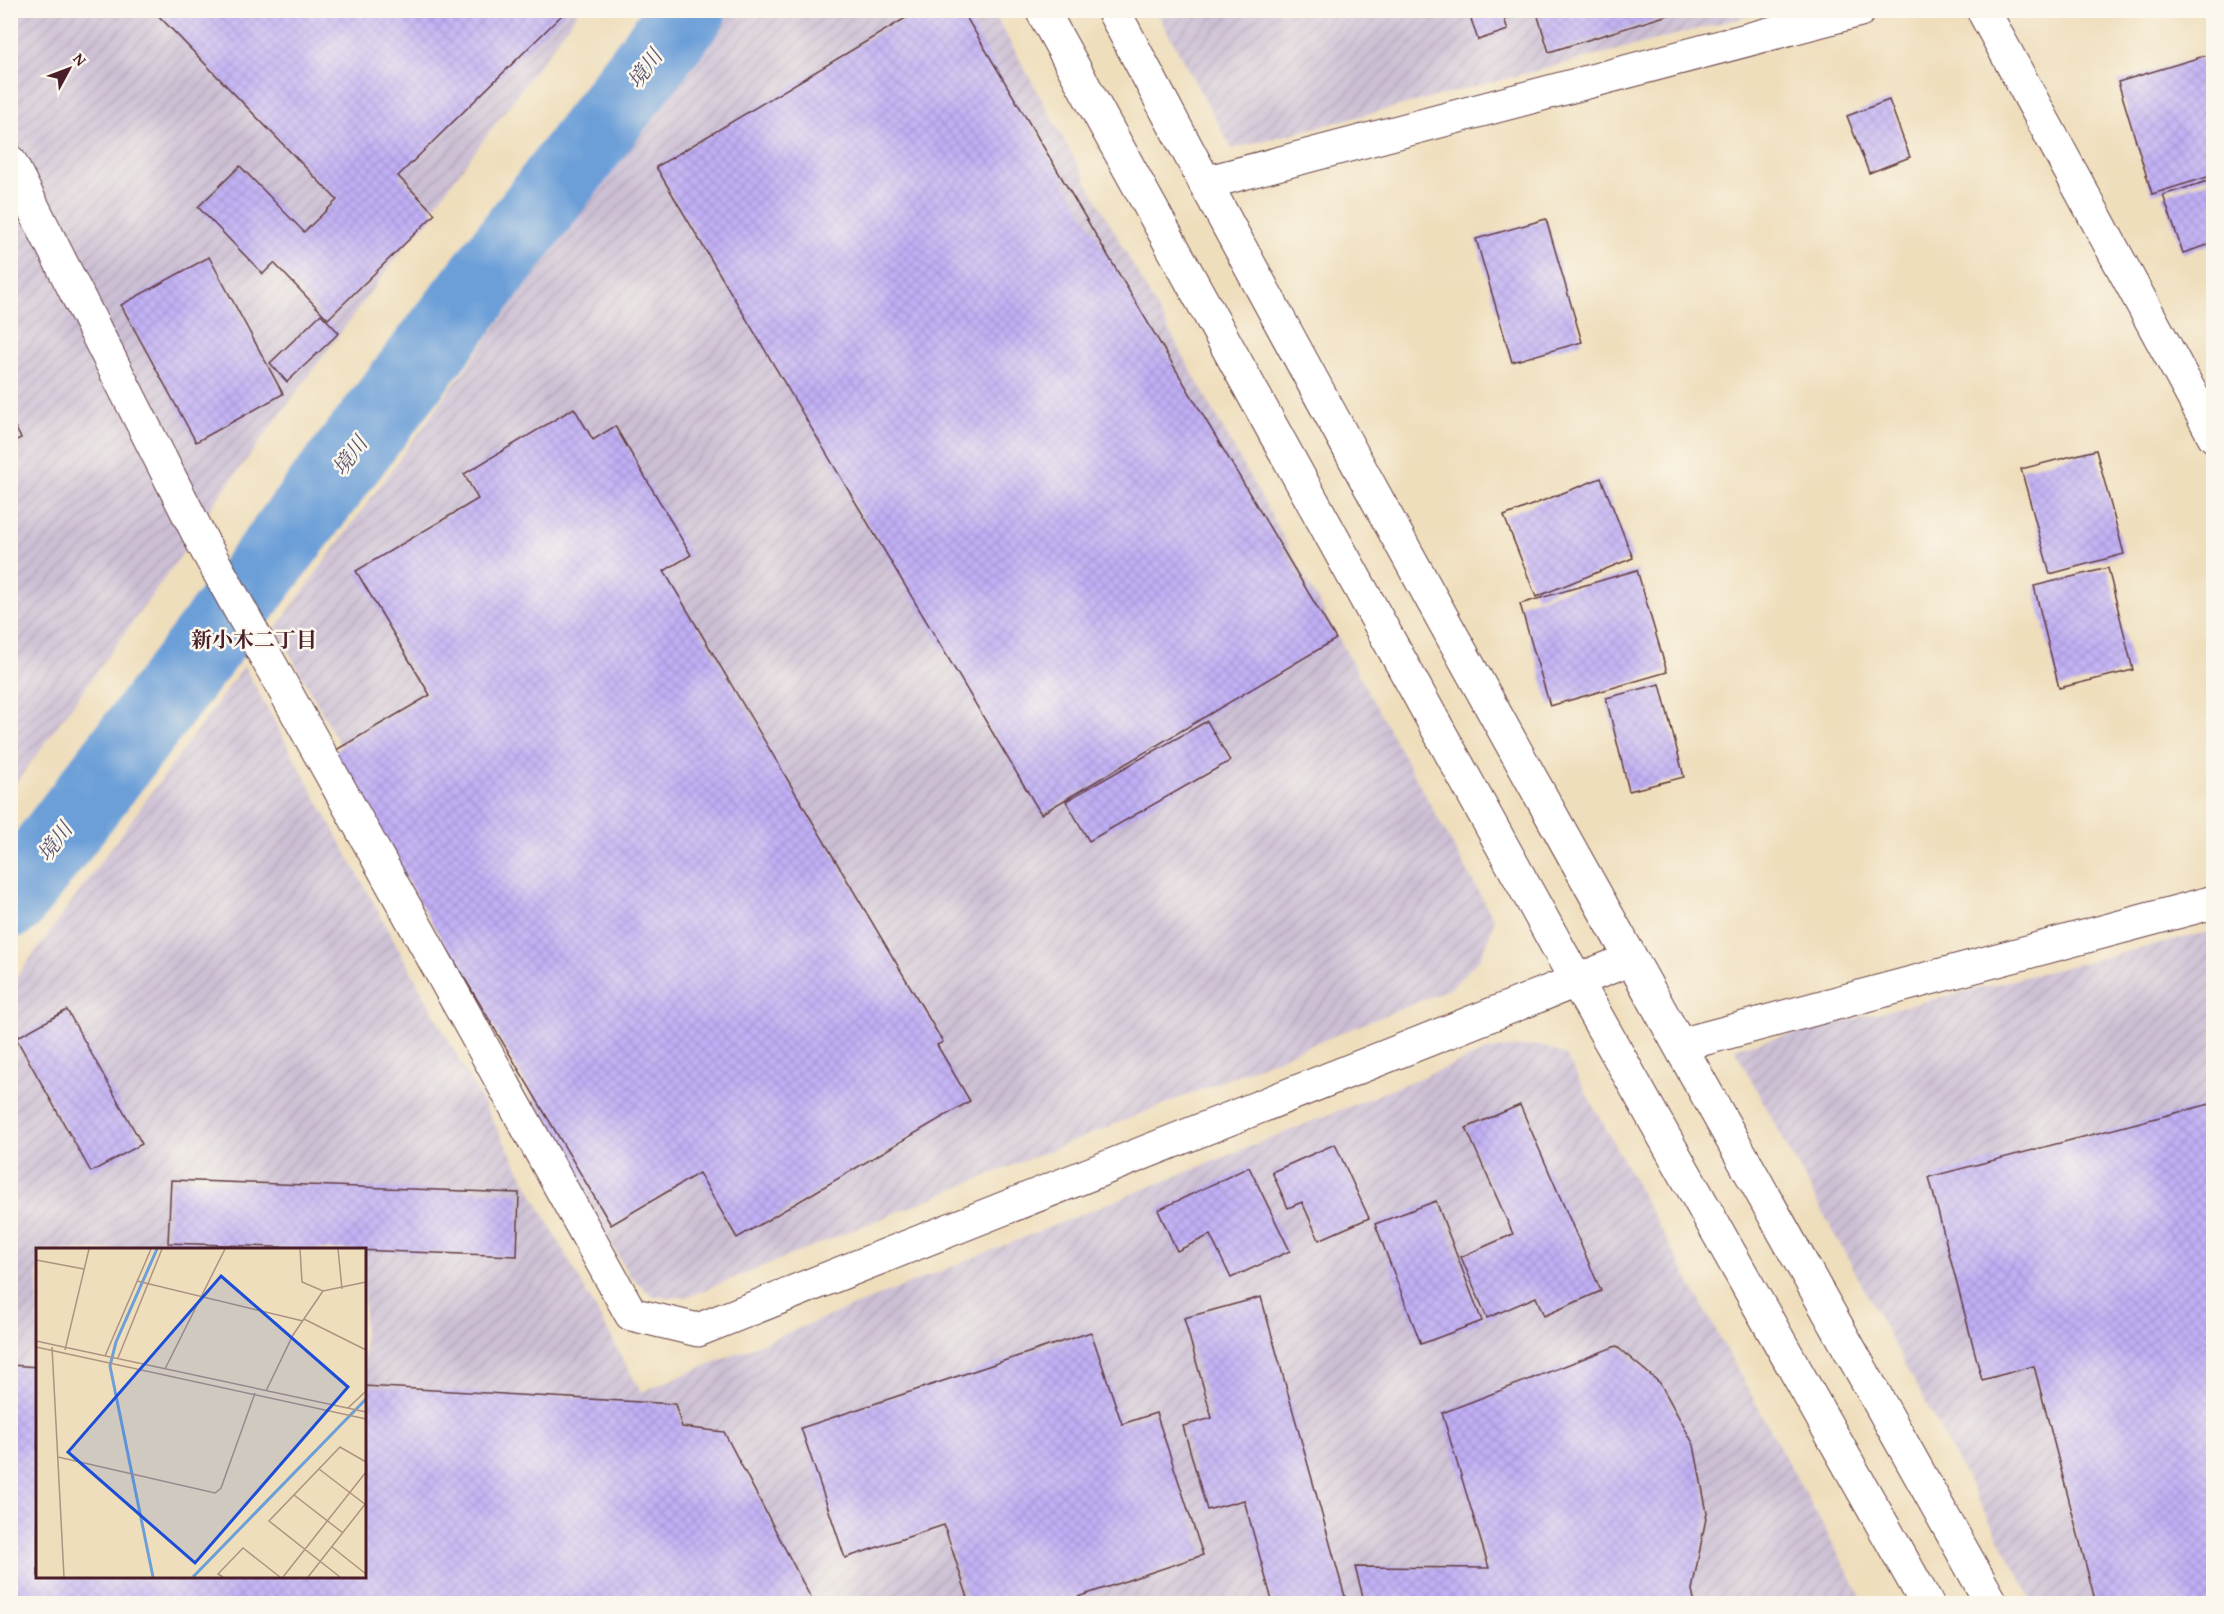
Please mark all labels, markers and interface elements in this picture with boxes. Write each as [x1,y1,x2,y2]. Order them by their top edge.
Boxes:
north arrow [39,39,99,99]
water label: 境川 [620,41,671,95]
text: N [68,47,93,71]
water label: 境川 [325,428,376,482]
district label: 新小木二丁目 [191,624,317,655]
water label: 境川 [30,814,81,868]
inset map [36,1248,366,1578]

